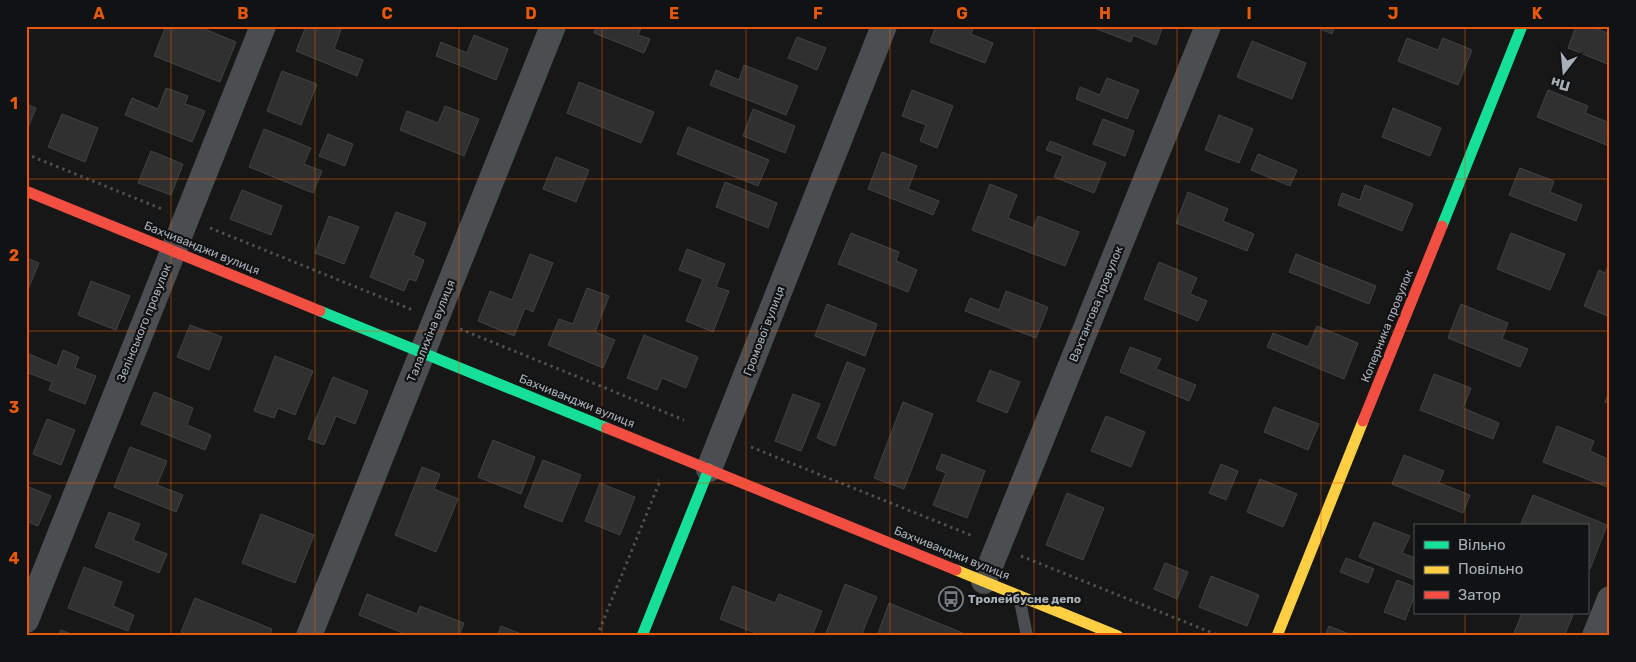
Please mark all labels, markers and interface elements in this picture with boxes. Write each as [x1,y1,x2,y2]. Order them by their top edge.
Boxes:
text: A [93,4,105,23]
text: B [237,4,249,23]
text: C [381,4,393,23]
text: D [525,4,537,23]
text: E [669,4,679,23]
text: F [813,4,823,23]
text: G [956,4,968,23]
text: H [1099,4,1111,23]
text: I [1246,4,1252,23]
text: J [1388,4,1398,23]
text: K [1532,4,1543,23]
north arrow [1538,48,1588,98]
text: Пн [1549,73,1572,95]
text: 1 [10,94,18,113]
street label: Бахчиванджи вулиця [142,218,262,278]
street label: Вахтангова провулок [1066,243,1126,364]
text: 2 [9,246,19,265]
street label: Зелінського провулок [114,261,174,384]
street label: Коперника провулок [1358,267,1416,384]
street label: Талалихіна вулиця [404,278,458,384]
street label: Громової вулиця [740,284,788,378]
street label: Бахчиванджи вулиця [517,371,637,431]
text: 3 [9,398,19,417]
street label: Бахчиванджи вулиця [892,523,1012,583]
legend [1414,524,1588,614]
text: Вільно [1458,536,1506,554]
text: 4 [9,549,20,568]
text: Повільно [1458,560,1523,578]
bus stop icon: Тролейбусне депо [938,586,964,612]
text: Затор [1458,586,1501,604]
place label: Тролейбусне депо [968,592,1081,606]

